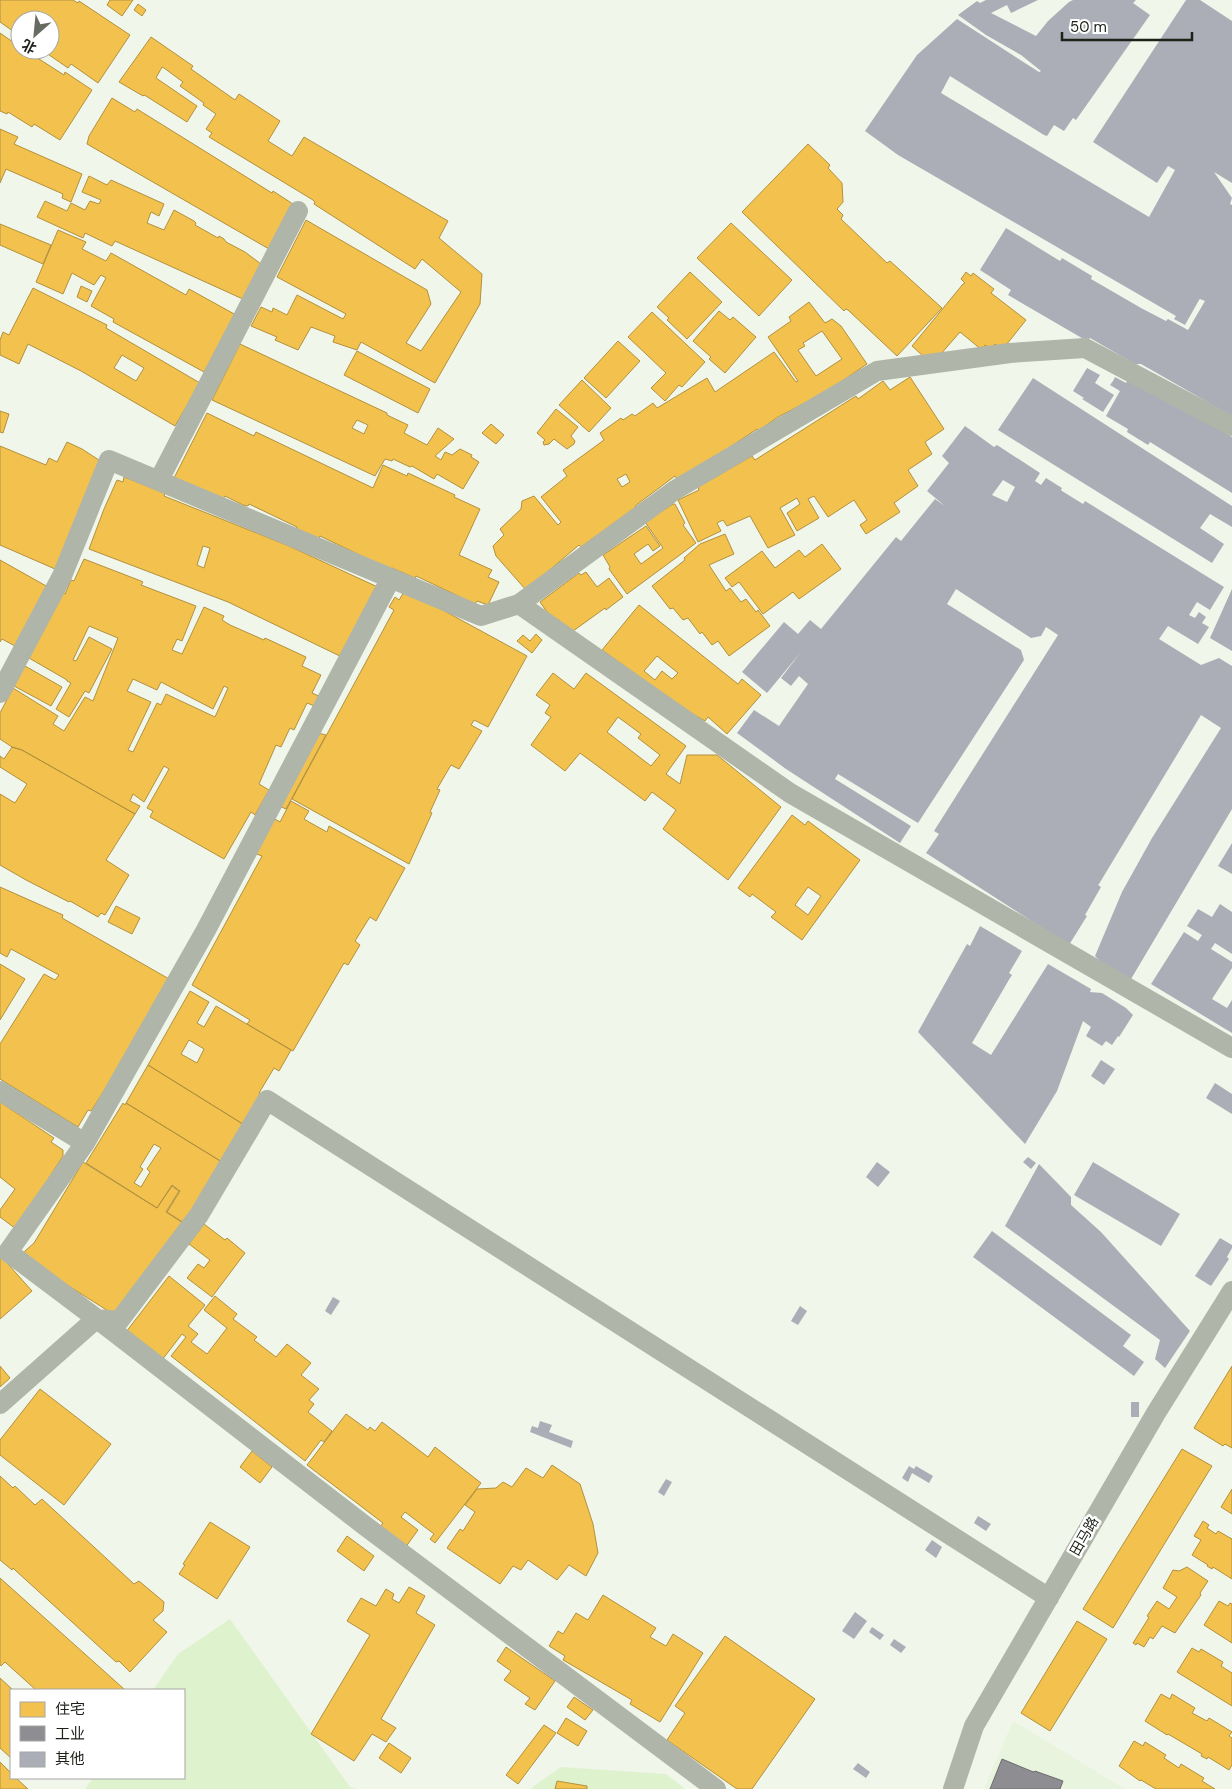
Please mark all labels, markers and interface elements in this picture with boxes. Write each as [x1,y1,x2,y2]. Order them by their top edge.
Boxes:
north arrow [10,10,60,60]
scale bar [1062,10,1192,42]
text: 50 m [1070,17,1107,37]
text: 北 [19,35,39,58]
street label: 田马路 [1066,1513,1102,1559]
legend [10,1689,185,1779]
text: 住宅 [55,1699,85,1719]
text: 工业 [55,1724,85,1744]
text: 其他 [55,1749,85,1769]

